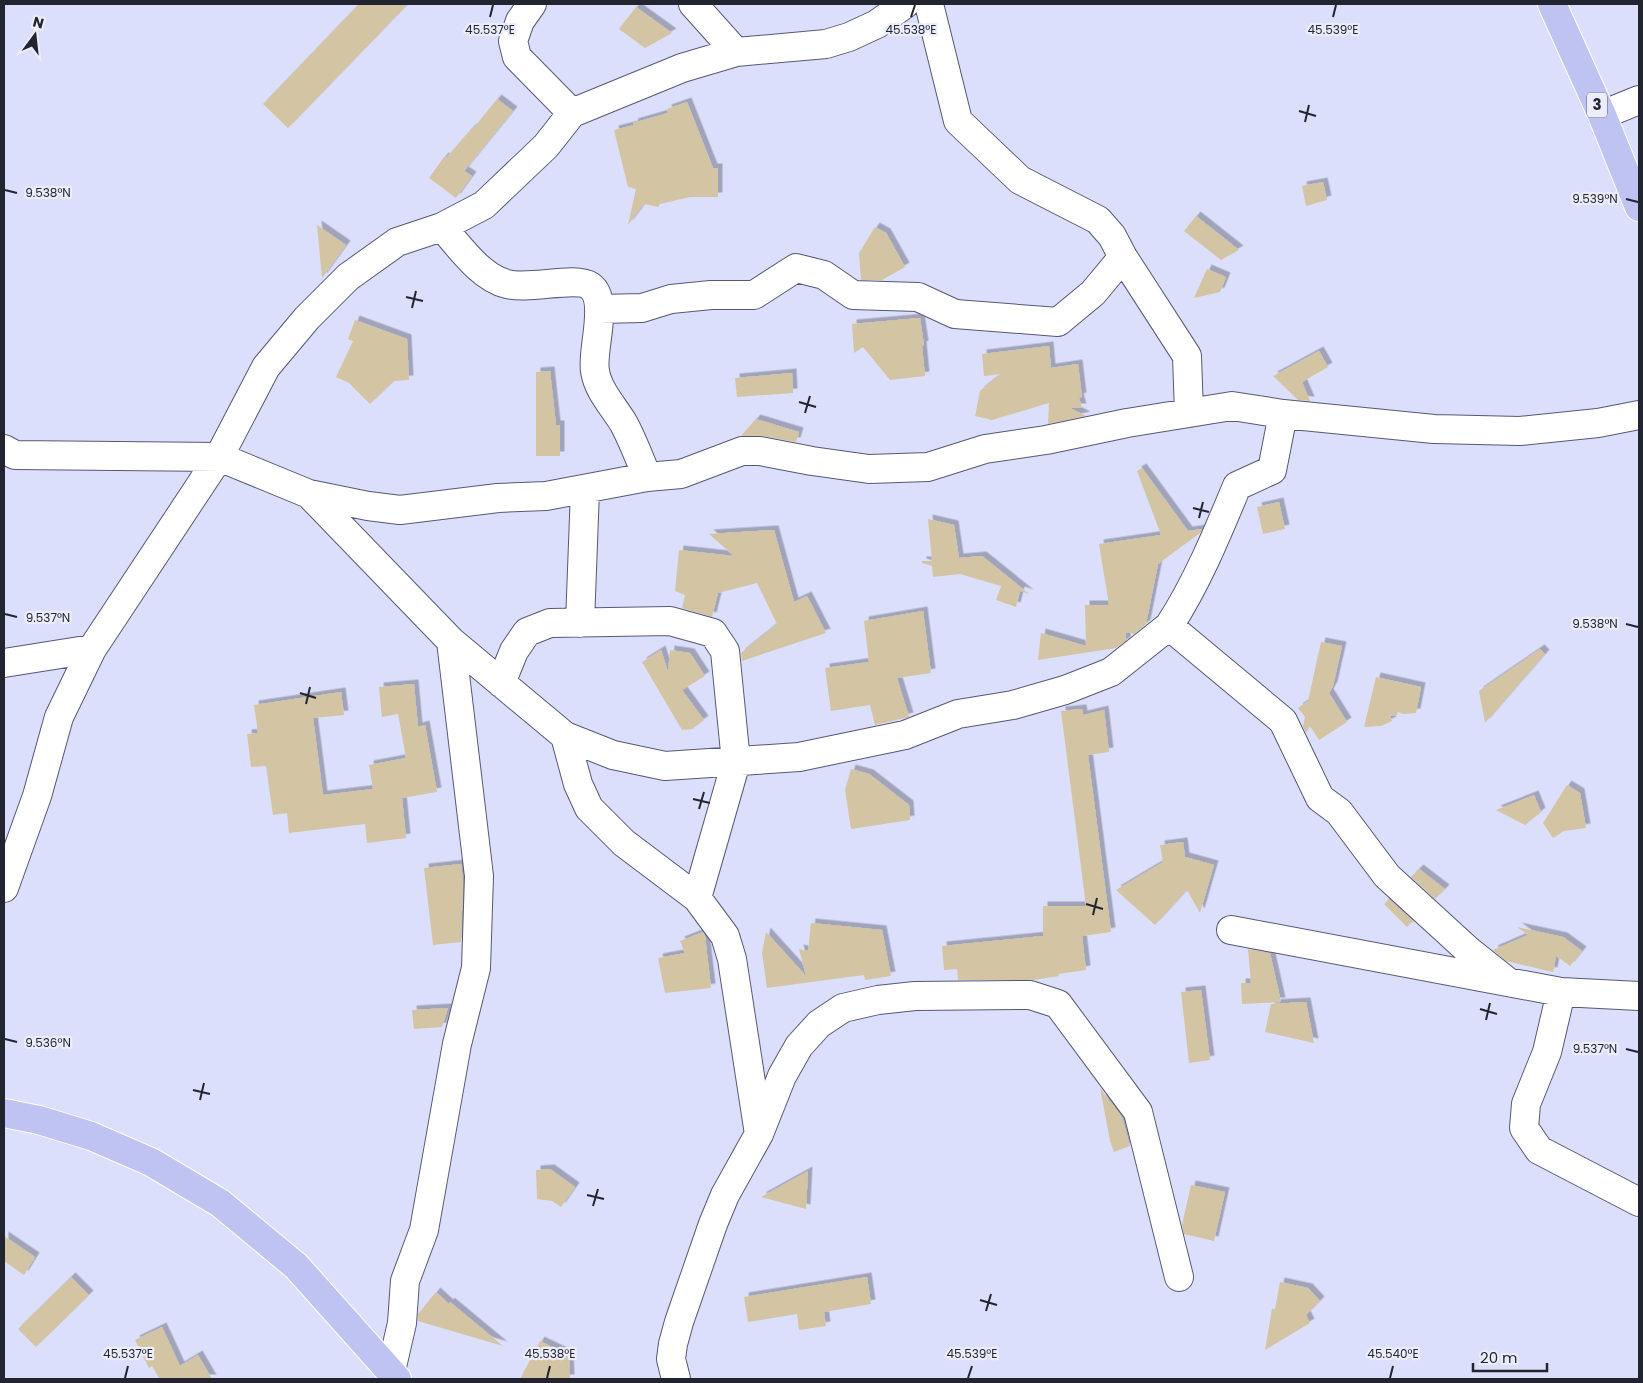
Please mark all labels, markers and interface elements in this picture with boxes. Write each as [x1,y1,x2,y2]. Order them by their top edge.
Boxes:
north arrow [10,10,60,60]
text: N [31,11,46,33]
text: 45.537°E [465,21,515,38]
text: 45.538°E [886,21,936,38]
text: 45.539°E [1308,21,1358,38]
road number: 3 [1587,92,1607,118]
text: 9.538°N [25,184,71,201]
text: 9.539°N [1572,190,1618,207]
text: 9.537°N [26,609,70,626]
text: 9.538°N [1572,615,1618,632]
text: 9.536°N [25,1034,71,1051]
text: 9.537°N [1573,1040,1617,1057]
scale bar [1473,1340,1547,1372]
text: 45.537°E [103,1345,153,1362]
text: 45.538°E [525,1345,575,1362]
text: 45.539°E [947,1345,997,1362]
text: 45.540°E [1367,1345,1419,1362]
text: 20 m [1480,1347,1518,1368]

